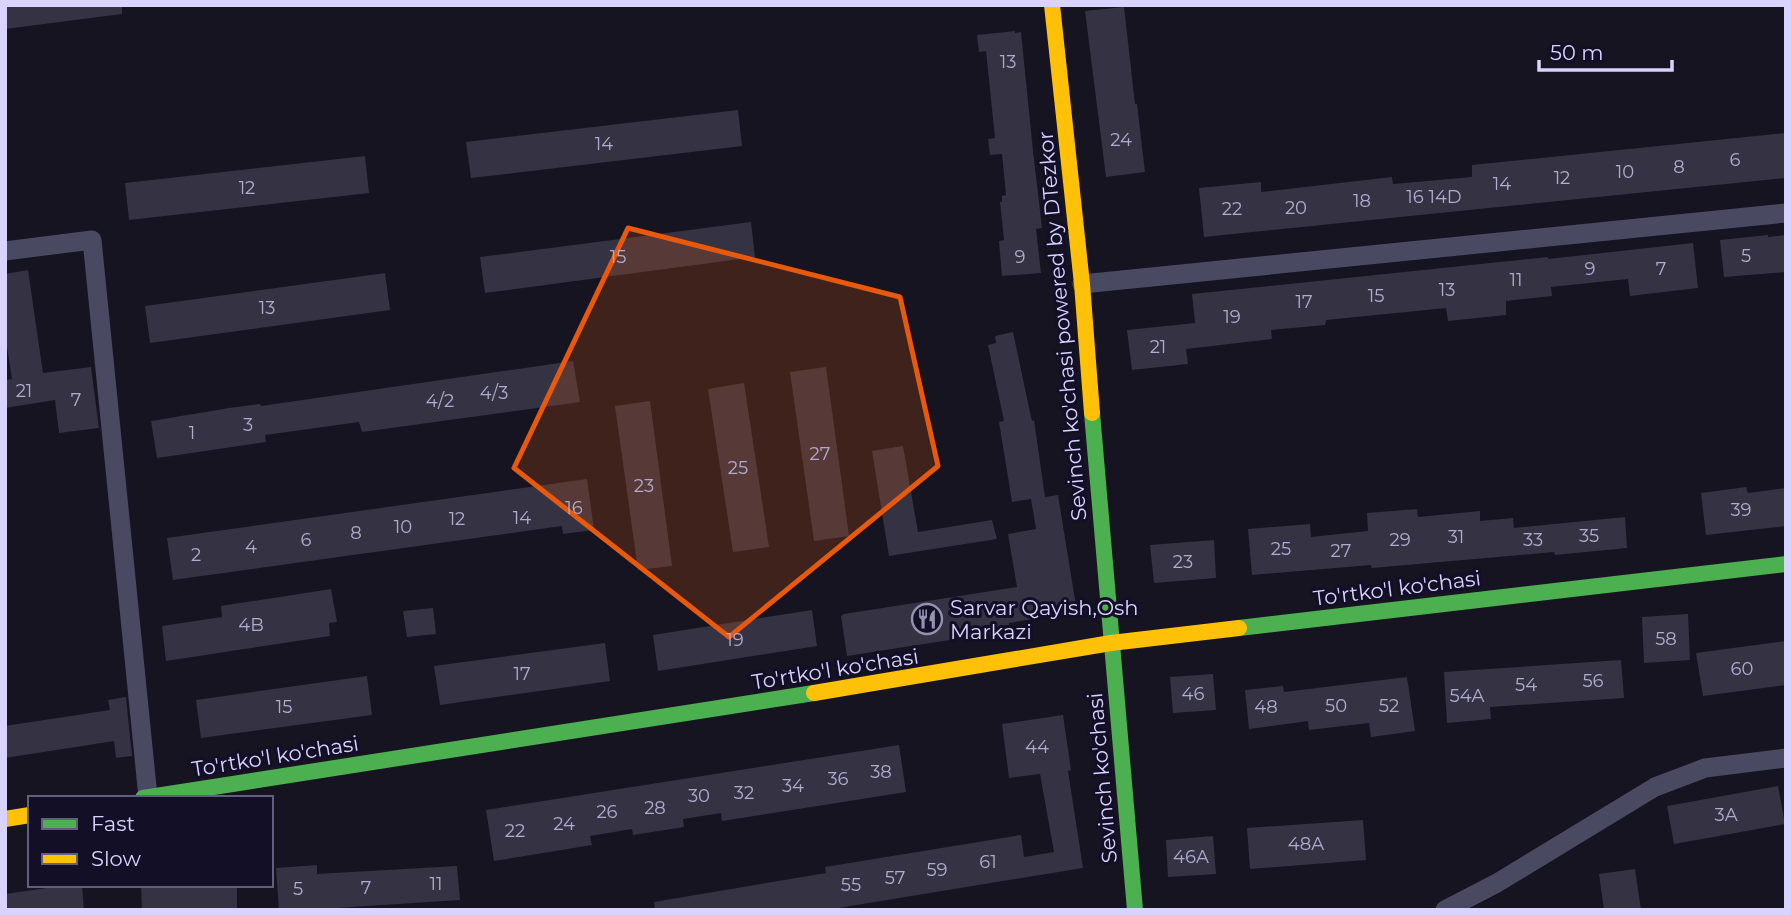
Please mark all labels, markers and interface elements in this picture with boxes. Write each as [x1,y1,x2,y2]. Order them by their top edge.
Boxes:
scale bar [1539,28,1672,72]
text: 50 m [1550,40,1604,65]
house number: 13 [1000,51,1016,73]
house number: 24 [1110,129,1132,151]
street label: Sevinch ko'chasi powered by DTezkor [1033,130,1091,522]
house number: 14 [595,133,613,155]
house number: 6 [1730,149,1741,171]
house number: 8 [1673,156,1685,178]
house number: 10 [1616,161,1634,183]
house number: 12 [1554,167,1570,189]
house number: 14 [1493,173,1511,195]
house number: 12 [239,177,255,199]
house number: 16 14D [1406,186,1462,208]
house number: 18 [1353,190,1371,212]
house number: 20 [1285,197,1307,219]
house number: 22 [1222,198,1242,220]
house number: 5 [1741,245,1751,267]
house number: 15 [610,246,626,268]
house number: 9 [1015,246,1026,268]
house number: 9 [1585,258,1596,280]
house number: 7 [1656,258,1666,280]
house number: 11 [1510,269,1523,291]
house number: 13 [1439,279,1455,301]
house number: 15 [1368,285,1384,307]
house number: 17 [1295,291,1313,313]
house number: 13 [259,297,275,319]
house number: 19 [1223,306,1241,328]
house number: 21 [1150,336,1166,358]
house number: 21 [16,380,32,402]
house number: 4/3 [480,382,508,404]
house number: 7 [71,389,81,411]
house number: 4/2 [426,390,454,412]
house number: 3 [243,414,253,436]
house number: 1 [189,422,195,444]
house number: 27 [810,443,830,465]
house number: 25 [728,457,748,479]
house number: 23 [634,475,654,497]
house number: 16 [565,497,583,519]
house number: 39 [1730,499,1752,521]
house number: 14 [513,507,531,529]
house number: 12 [449,508,465,530]
house number: 10 [394,516,412,538]
house number: 8 [350,522,362,544]
house number: 35 [1579,525,1599,547]
house number: 31 [1448,526,1464,548]
house number: 6 [301,529,312,551]
house number: 29 [1389,529,1411,551]
house number: 33 [1523,529,1543,551]
house number: 4 [245,536,257,558]
house number: 25 [1271,538,1291,560]
house number: 27 [1331,540,1351,562]
house number: 2 [191,544,201,566]
house number: 23 [1173,551,1193,573]
street label: To'rtko'l ko'chasi [1312,565,1482,611]
place label: Sarvar Qayish,Osh Markazi [950,595,1139,644]
restaurant icon: Sarvar Qayish,Osh Markazi [910,602,944,636]
house number: 4B [238,614,264,636]
house number: 58 [1655,628,1677,650]
house number: 19 [726,629,744,651]
street label: To'rtko'l ko'chasi [750,643,920,695]
house number: 60 [1731,658,1753,680]
house number: 17 [513,663,531,685]
house number: 56 [1582,670,1604,692]
house number: 54 [1515,674,1537,696]
house number: 46 [1182,683,1204,705]
house number: 54A [1450,685,1485,707]
street label: Sevinch ko'chasi [1082,692,1122,864]
house number: 50 [1325,695,1347,717]
house number: 52 [1379,695,1399,717]
house number: 15 [276,696,292,718]
house number: 48 [1254,696,1278,718]
street label: To'rtko'l ko'chasi [190,730,360,782]
house number: 44 [1025,736,1049,758]
house number: 38 [870,761,892,783]
house number: 36 [827,768,849,790]
house number: 34 [782,775,804,797]
house number: 32 [734,782,754,804]
house number: 30 [688,785,710,807]
legend [28,796,273,887]
house number: 28 [644,797,666,819]
house number: 26 [596,801,618,823]
house number: 3A [1714,804,1738,826]
text: Fast [91,811,135,836]
house number: 24 [553,813,575,835]
house number: 22 [505,820,525,842]
house number: 48A [1288,833,1324,855]
text: Slow [91,846,141,871]
house number: 46A [1173,846,1209,868]
house number: 61 [979,851,997,873]
house number: 59 [926,859,948,881]
house number: 57 [885,867,905,889]
house number: 11 [430,873,443,895]
house number: 55 [841,874,861,896]
house number: 7 [361,877,371,899]
house number: 5 [293,878,303,900]

